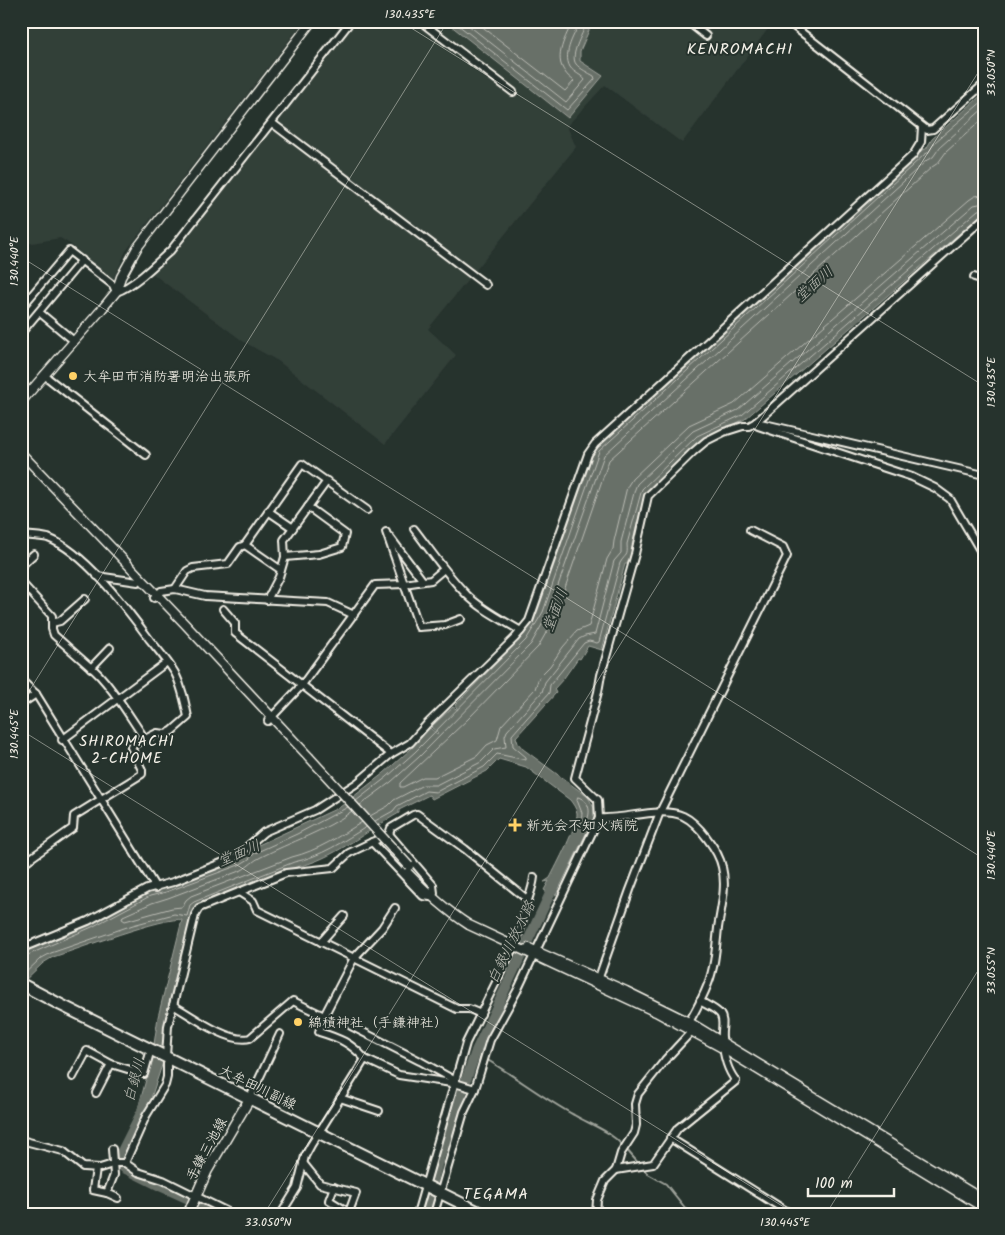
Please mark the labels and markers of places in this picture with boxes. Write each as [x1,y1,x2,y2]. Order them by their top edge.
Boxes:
place label: 大牟田市消防署明治出張所 [83,366,251,388]
marker: 大牟田市消防署明治出張所 [67,370,79,382]
place label: 新光会不知火病院 [526,815,638,837]
marker: 新光会不知火病院 [508,818,522,832]
place label: 綿積神社（手鎌神社） [308,1012,448,1034]
marker: 綿積神社（手鎌神社） [292,1016,304,1028]

